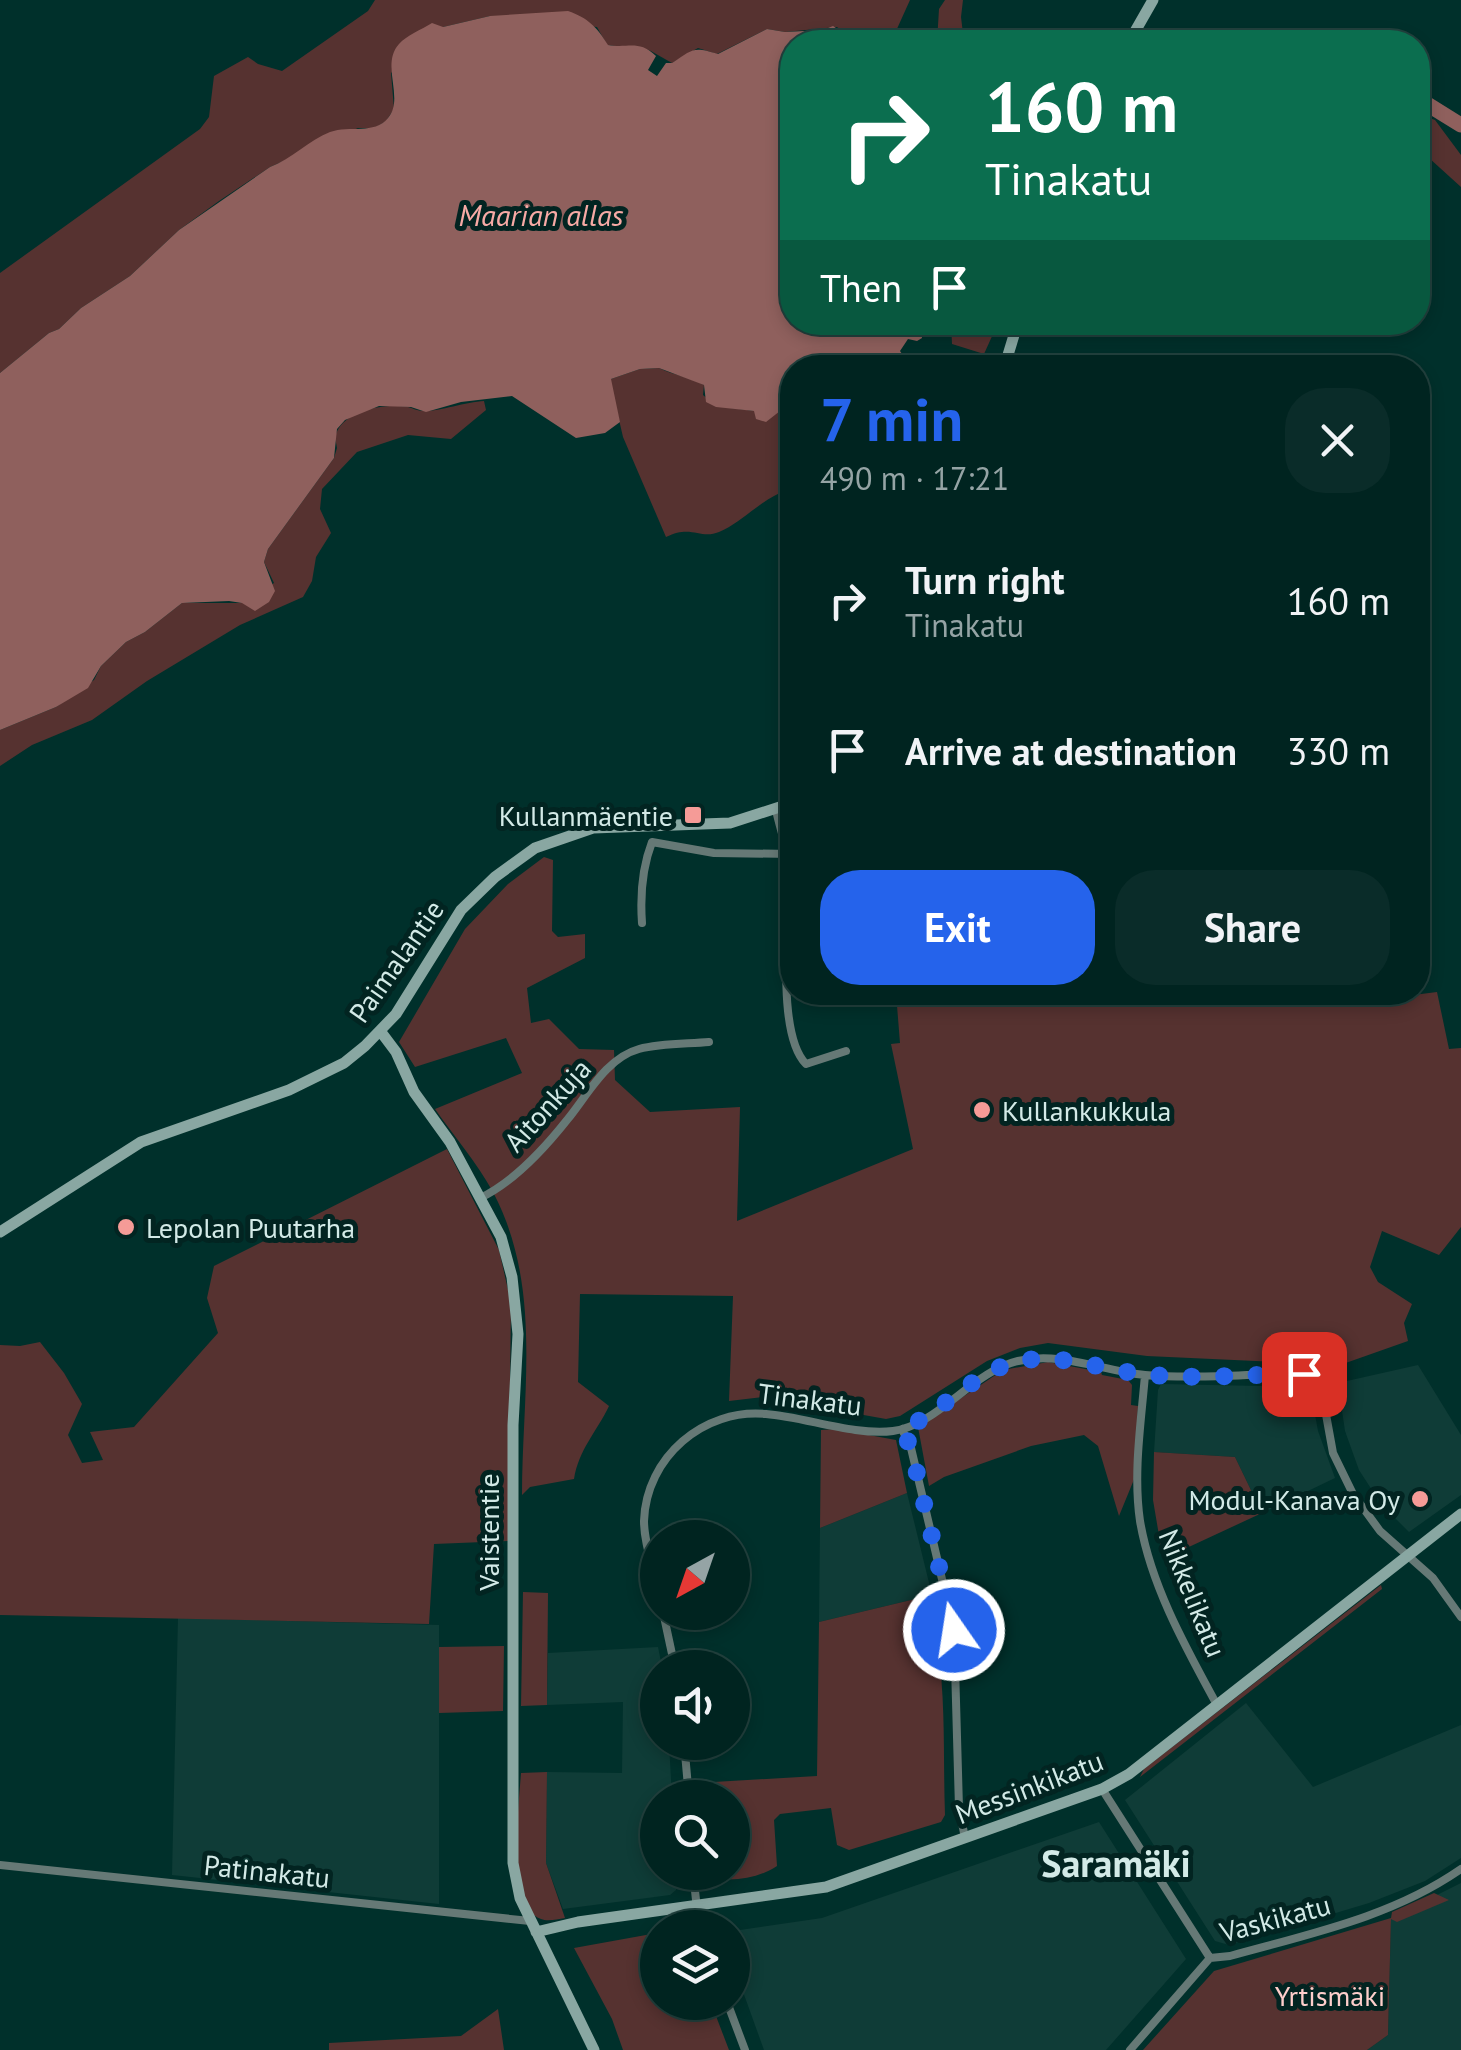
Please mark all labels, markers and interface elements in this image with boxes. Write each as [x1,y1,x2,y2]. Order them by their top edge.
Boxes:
text: 160 m [985,61,1178,151]
icon: right [820,70,950,200]
text: Tinakatu [985,149,1152,207]
water label: Maarian allas [458,195,624,234]
icon: arrive [922,260,977,315]
text: Then [820,263,902,312]
text: 7 min [820,380,963,458]
button: close [1285,388,1390,493]
text: 490 m · 17:21 [820,457,1009,499]
text: Turn right [905,555,1065,604]
icon: right [820,573,875,628]
text: 160 m [1287,576,1390,625]
text: Tinakatu [905,604,1024,646]
icon: arrive [820,723,875,778]
text: Arrive at destination [905,726,1237,775]
text: 330 m [1287,726,1390,775]
place label: Kullanmäentie [499,797,673,834]
marker: Kullanmäentie [682,804,704,826]
button: Exit [820,870,1095,985]
button: Share [1115,870,1390,985]
street label: Paimalantie [340,893,452,1029]
street label: Aitonkuja [495,1051,599,1159]
place label: Kullankukkula [1002,1092,1171,1129]
marker: Kullankukkula [971,1099,993,1121]
place label: Lepolan Puutarha [146,1209,355,1246]
marker: Lepolan Puutarha [115,1216,137,1238]
pin [1262,1332,1347,1417]
icon: arrive [1277,1347,1332,1402]
street label: Tinakatu [756,1374,864,1424]
street label: Vaistentie [470,1473,507,1592]
place label: Modul-Kanava Oy [1188,1481,1400,1518]
marker: Modul-Kanava Oy [1409,1488,1431,1510]
north arrow [640,1520,750,1630]
map controls [640,1520,750,2020]
street label: Nikkelikatu [1151,1524,1235,1662]
position arrow [902,1578,1006,1682]
button: sound [640,1650,750,1760]
street label: Messinkikatu [950,1742,1108,1832]
button: search [640,1780,750,1890]
district label: Saramäki [1041,1838,1191,1887]
street label: Patinakatu [202,1846,332,1896]
street label: Vaskikatu [1215,1886,1334,1951]
button: layers [640,1910,750,2020]
park label: Yrtismäki [1275,1977,1385,2014]

